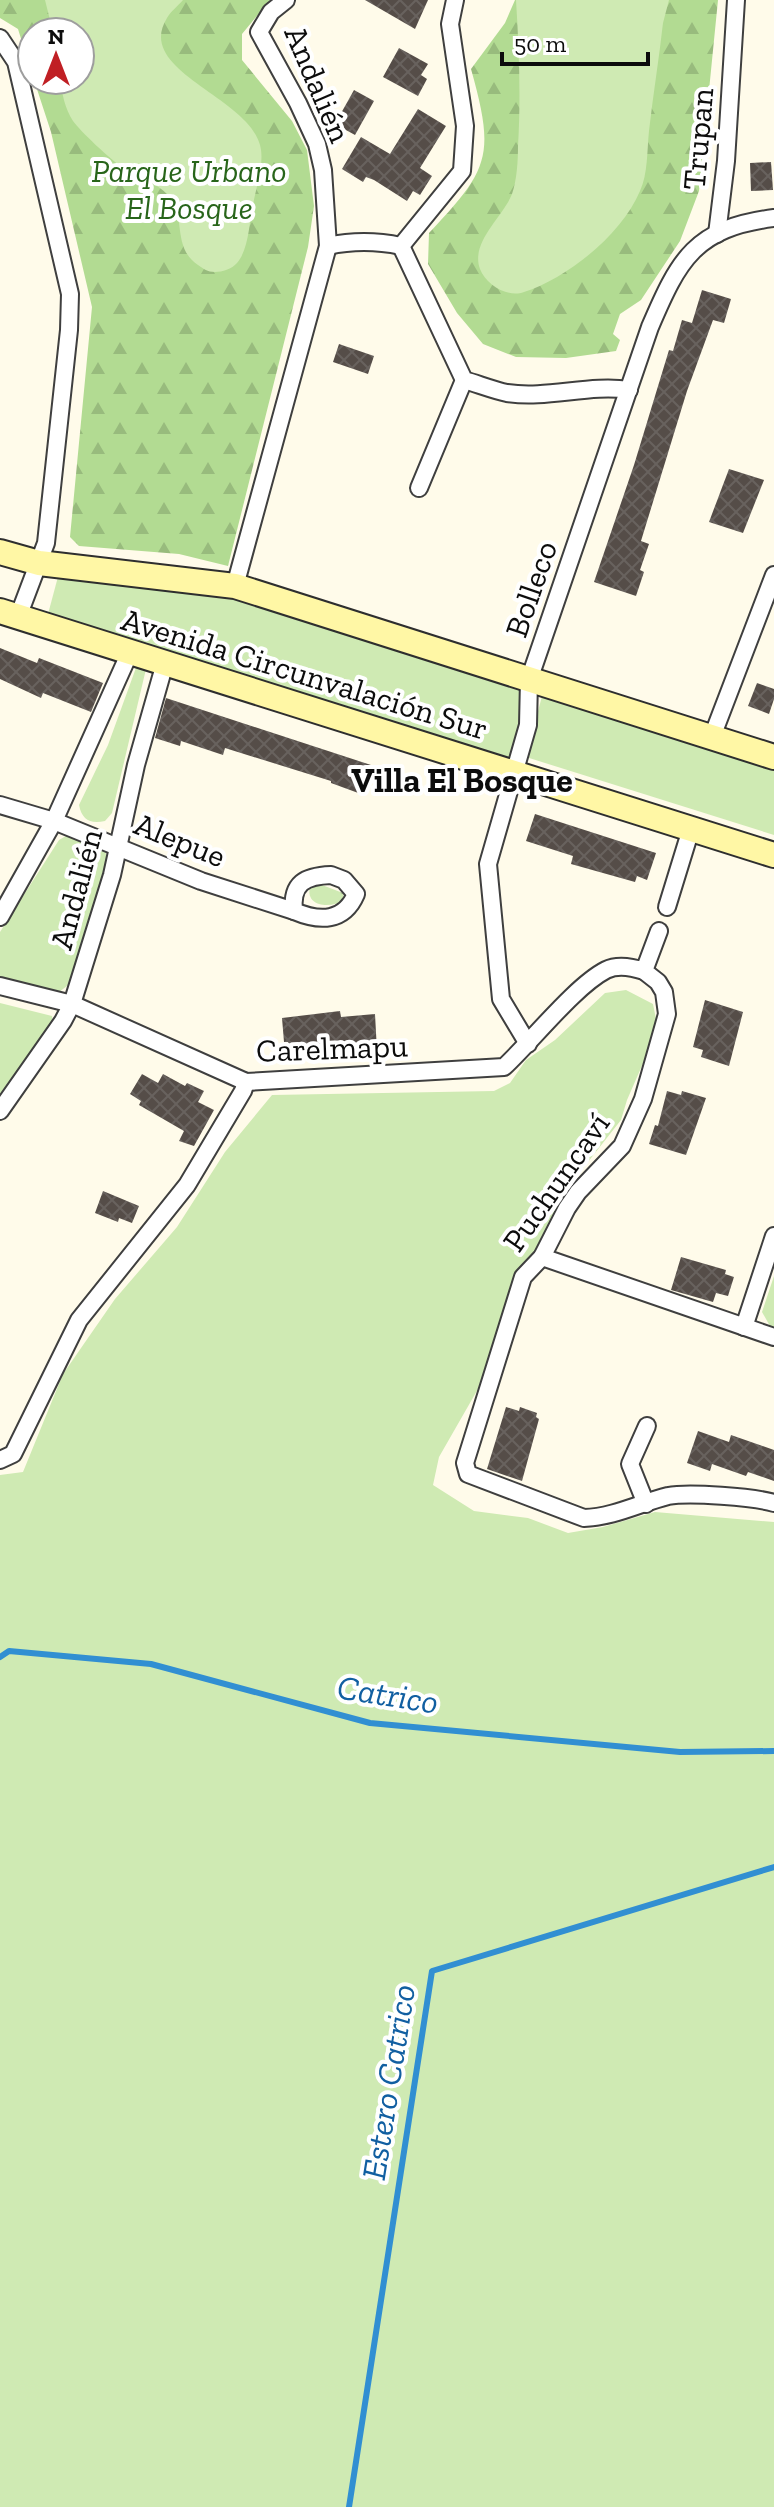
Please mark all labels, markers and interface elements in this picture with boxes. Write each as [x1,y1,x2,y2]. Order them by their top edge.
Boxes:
north arrow [16,16,96,96]
scale bar [502,16,648,66]
street label: Andalién [276,20,360,149]
text: N [48,23,65,50]
text: 50 m [514,29,567,58]
street label: Trupan [675,86,721,192]
park label: Parque Urbano El Bosque [91,152,287,227]
street label: Bolleco [497,536,565,642]
street label: Avenida Circunvalación Sur [117,600,493,748]
district label: Villa El Bosque [351,760,573,801]
street label: Alepue [129,805,231,875]
street label: Andalién [42,824,110,953]
street label: Carelmapu [256,1026,409,1070]
street label: Puchuncaví [495,1105,618,1258]
water label: Catrico [334,1666,441,1723]
water label: Estero Catrico [353,1981,424,2183]

